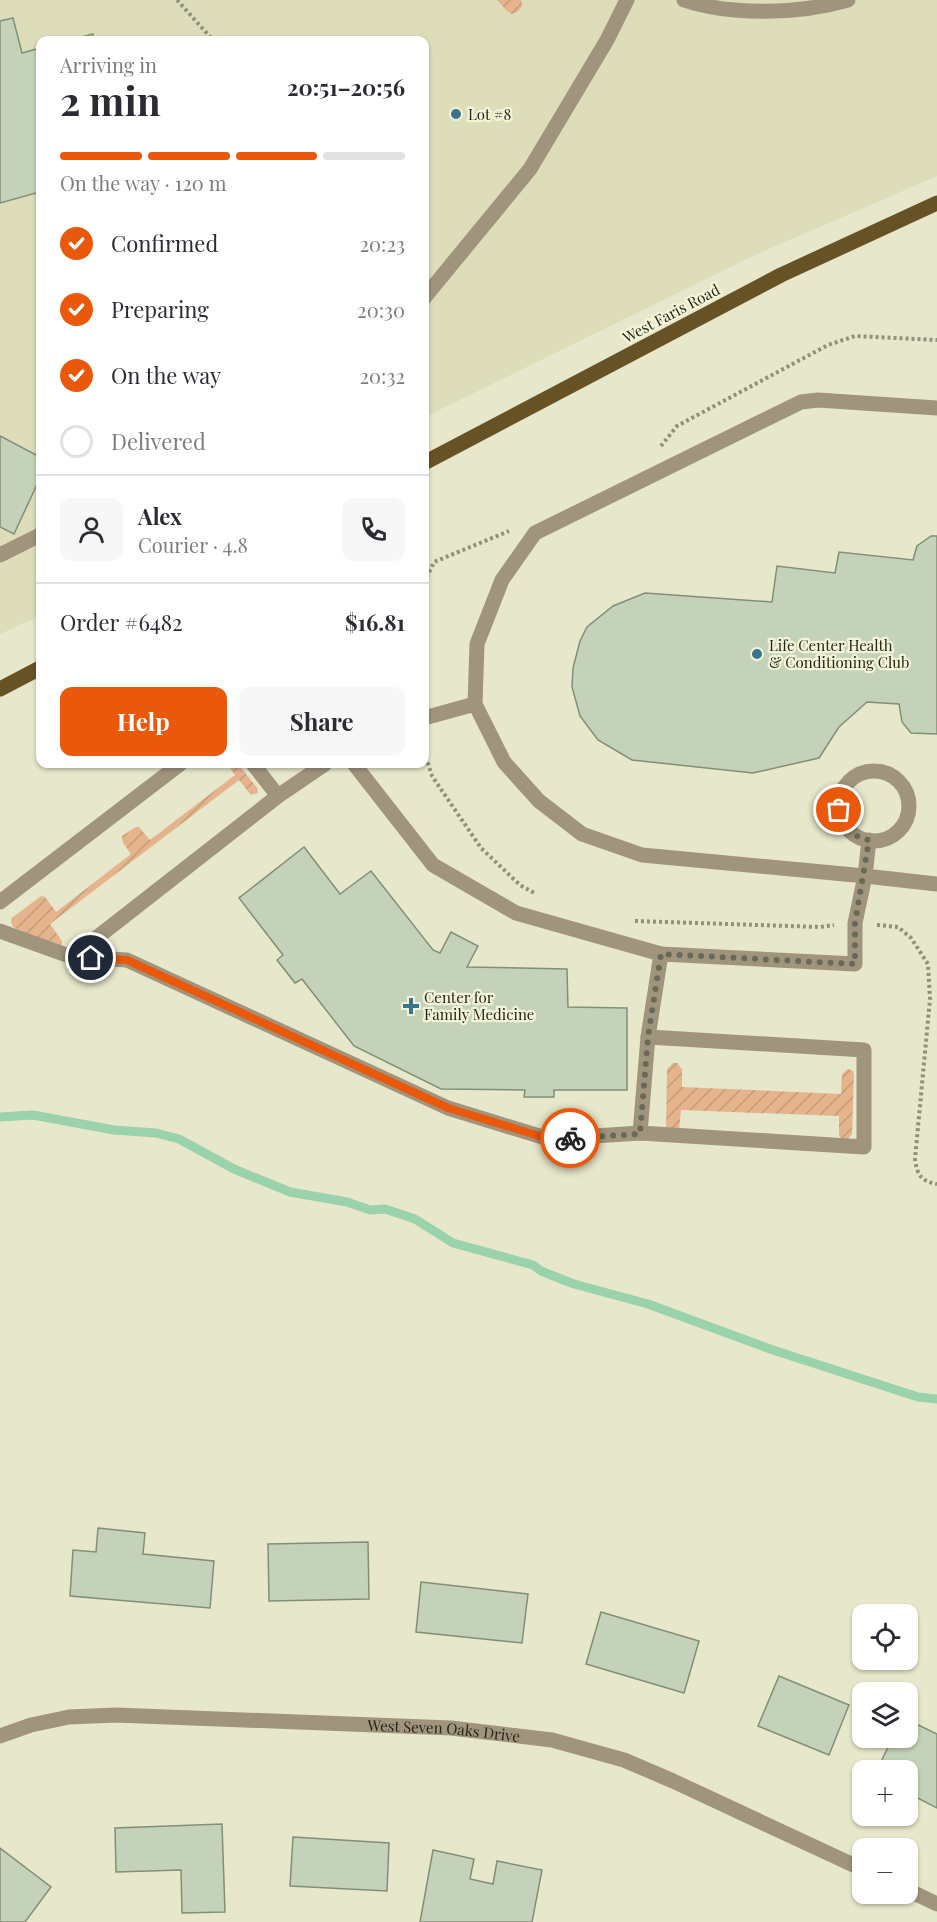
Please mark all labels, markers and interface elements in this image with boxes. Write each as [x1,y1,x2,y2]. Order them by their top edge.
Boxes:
text: Arriving in [60,51,157,78]
text: 20:51–20:56 [287,72,405,102]
text: 2 min [60,74,161,126]
place label: Lot #8 [468,104,511,124]
marker: Lot #8 [449,107,463,121]
text: On the way · 120 m [60,169,227,196]
icon: check [60,227,93,260]
text: Confirmed [111,228,218,258]
text: 20:23 [360,230,405,257]
street label: West Faris Road [618,279,723,347]
icon: check [60,293,93,326]
text: Preparing [111,294,209,324]
text: 20:30 [357,296,405,323]
icon: check [60,359,93,392]
text: On the way [111,360,221,390]
text: 20:32 [360,362,405,389]
text: Delivered [111,426,206,456]
button: person [60,498,123,561]
button: phone [342,498,405,561]
text: Alex [138,501,182,531]
text: Courier · 4.8 [138,531,248,558]
text: Order #6482 [60,607,183,637]
text: $16.81 [345,607,405,637]
place label: Life Center Health & Conditioning Club [769,635,909,672]
marker: Life Center Health & Conditioning Club [750,647,764,661]
button: Help [60,687,227,756]
button: Share [239,687,405,756]
pin [813,784,864,835]
icon: bag [822,793,855,826]
pin [65,932,116,983]
icon: home [74,941,107,974]
place label: Center for Family Medicine [424,987,534,1024]
marker: Center for Family Medicine [402,997,420,1015]
courier [540,1108,600,1168]
icon: bike [554,1122,587,1155]
map controls [852,1604,918,1904]
button: locate [852,1604,918,1670]
button: layers [852,1682,918,1748]
street label: West Seven Oaks Drive [366,1715,521,1746]
button: + [852,1760,918,1826]
button: − [852,1838,918,1904]

